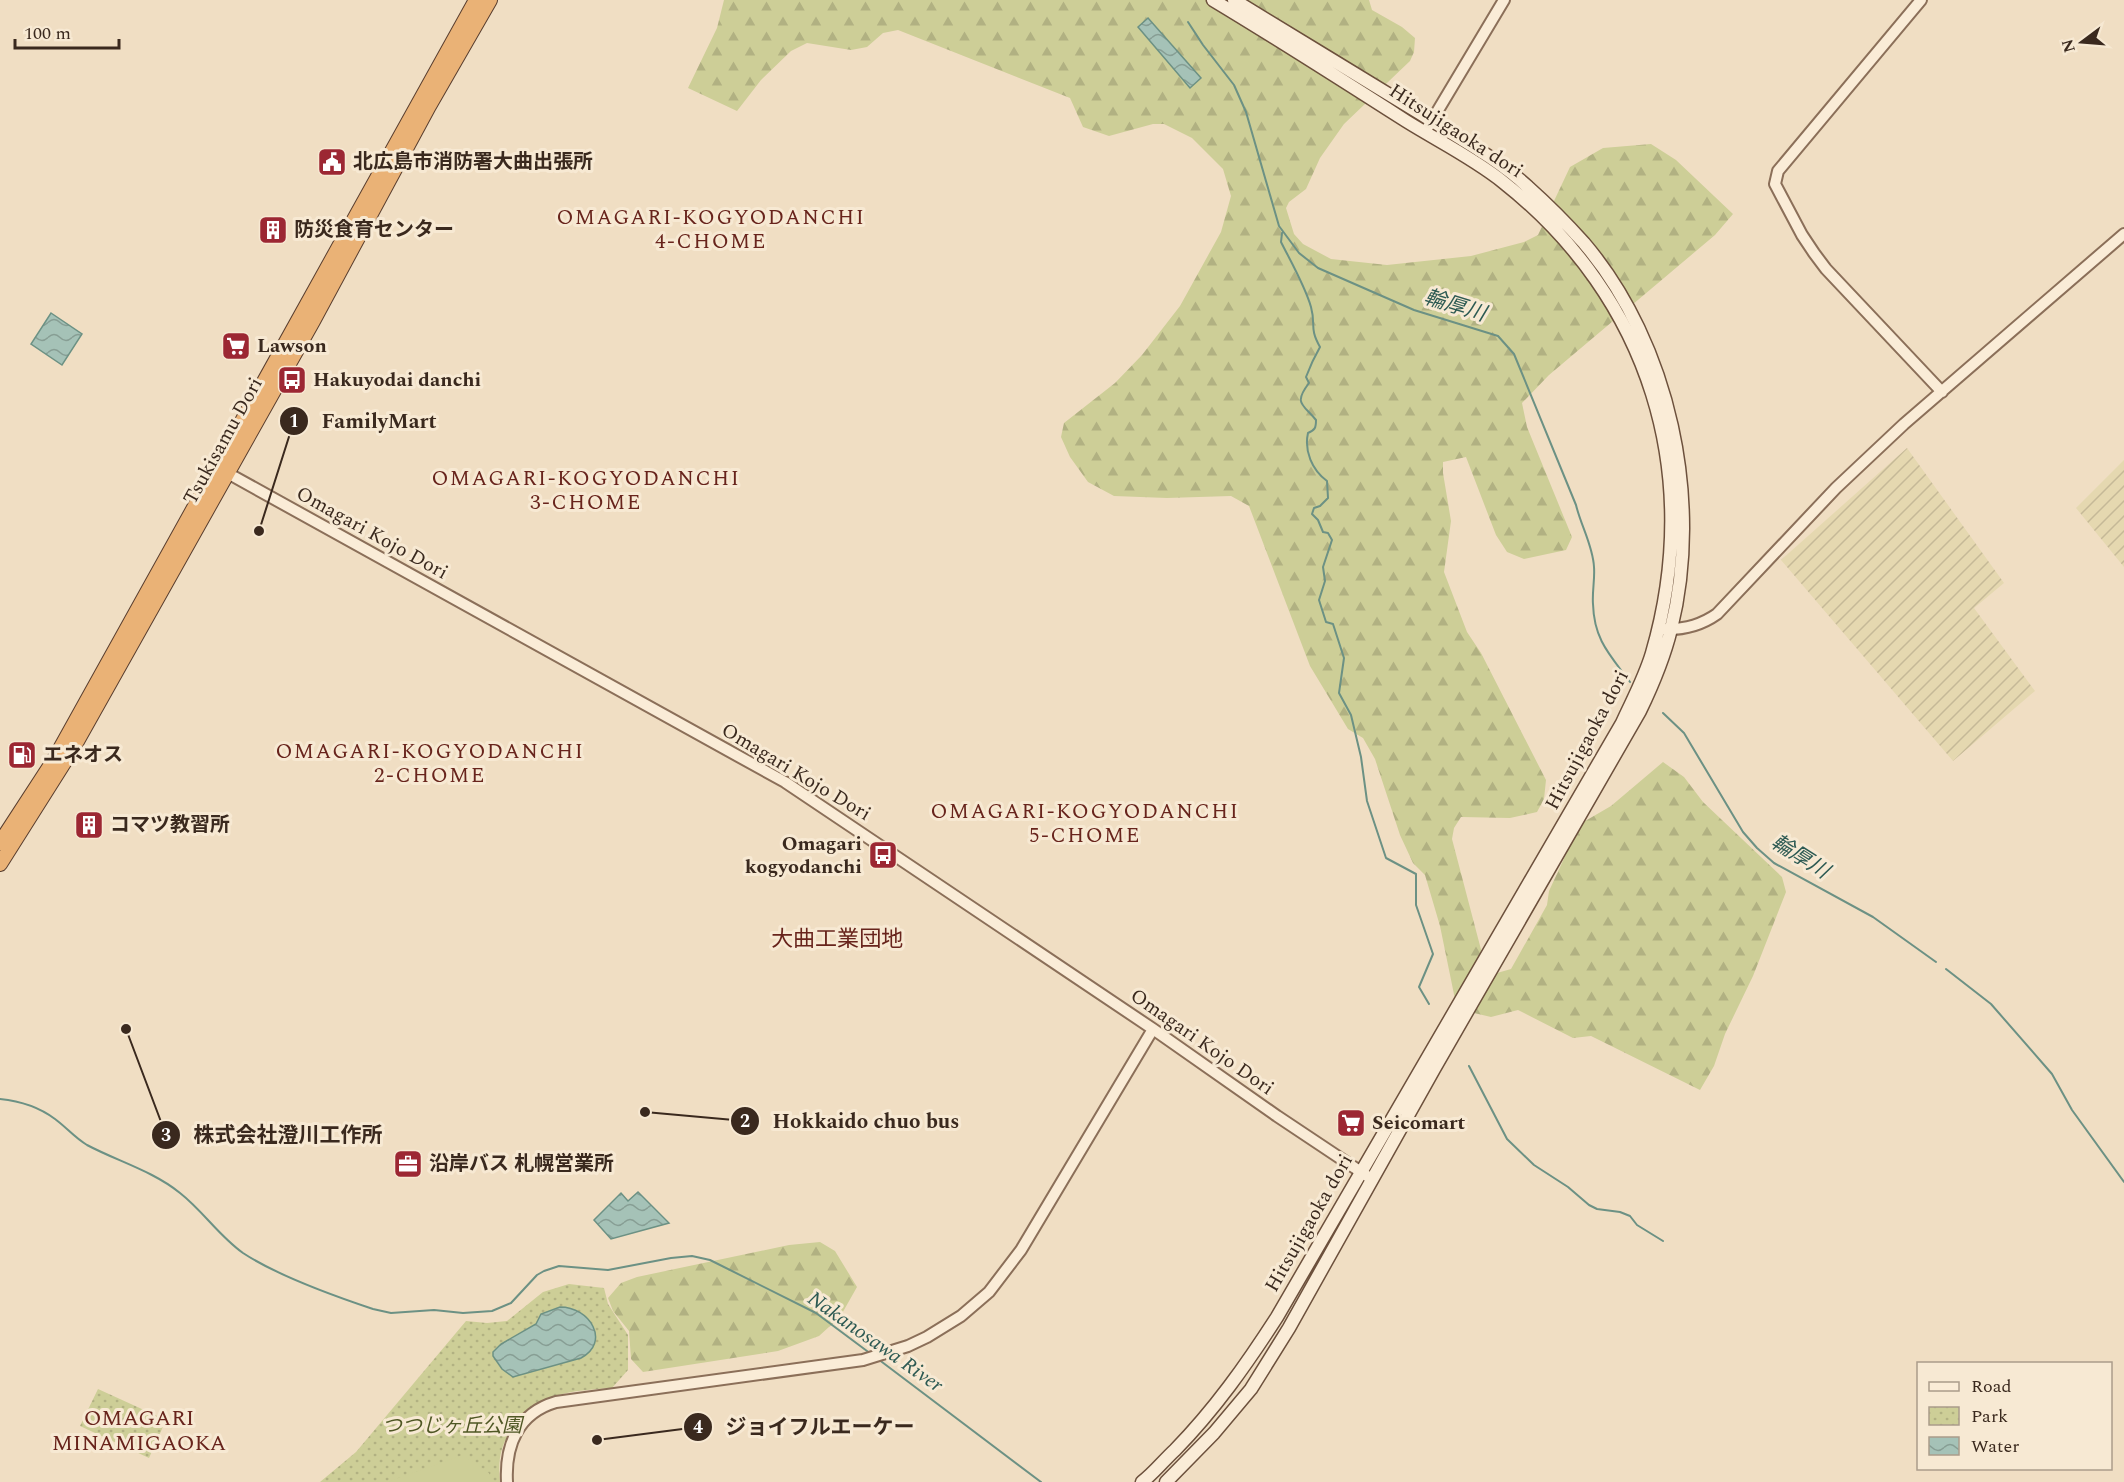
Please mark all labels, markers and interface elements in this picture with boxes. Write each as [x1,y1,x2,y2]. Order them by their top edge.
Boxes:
scale bar [15,12,118,50]
north arrow [2052,12,2112,72]
text: 100 m [24,20,71,47]
text: N [2055,36,2082,55]
street label: Hitsujigaoka dori [1383,76,1529,186]
public building icon: 北広島市消防署大曲出張所 [316,146,348,178]
place label: 北広島市消防署大曲出張所 [353,147,593,177]
district label: OMAGARI-KOGYODANCHI 4-CHOME [557,202,865,258]
building icon: 防災食育センター [257,214,289,246]
place label: 防災食育センター [294,215,454,245]
water label: 輪厚川 [1420,281,1492,331]
supermarket icon: Lawson [220,330,252,362]
place label: Lawson [257,331,327,361]
bus stop icon: Hakuyodai danchi [276,364,308,396]
place label: Hakuyodai danchi [313,365,481,395]
street label: Tsukisamu Dori [176,372,270,510]
callout: FamilyMart [279,401,448,440]
text: FamilyMart [321,406,437,438]
text: 1 [289,408,299,435]
district label: OMAGARI-KOGYODANCHI 3-CHOME [432,463,740,519]
street label: Omagari Kojo Dori [290,479,454,587]
street label: Hitsujigaoka dori [1537,665,1637,815]
street label: Omagari Kojo Dori [715,715,877,829]
district label: OMAGARI-KOGYODANCHI 2-CHOME [276,736,584,792]
fuel station icon: エネオス [6,739,38,771]
place label: エネオス [43,740,123,770]
district label: OMAGARI-KOGYODANCHI 5-CHOME [931,796,1239,852]
building icon: コマツ教習所 [73,809,105,841]
place label: コマツ教習所 [110,810,230,840]
water label: 輪厚川 [1765,827,1837,888]
place label: Omagari kogyodanchi [745,829,862,882]
bus stop icon: Omagari kogyodanchi [867,839,899,871]
district label: 大曲工業団地 [771,923,903,956]
street label: Omagari Kojo Dori [1124,981,1280,1103]
callout: Hokkaido chuo bus [730,1101,971,1140]
text: Hokkaido chuo bus [773,1106,959,1138]
supermarket icon: Seicomart [1335,1107,1367,1139]
text: 2 [740,1108,750,1135]
place label: Seicomart [1372,1108,1466,1138]
callout: 株式会社澄川工作所 [151,1115,394,1154]
text: 株式会社澄川工作所 [194,1120,383,1152]
text: 3 [161,1122,171,1149]
office icon: 沿岸バス 札幌営業所 [392,1148,424,1180]
street label: Hitsujigaoka dori [1257,1148,1361,1298]
place label: 沿岸バス 札幌営業所 [429,1149,614,1179]
water label: Nakanosawa River [800,1283,950,1401]
legend [1917,1362,2112,1470]
text: Road [1971,1373,2012,1400]
district label: OMAGARI MINAMIGAOKA [52,1402,226,1460]
text: Park [1971,1403,2008,1430]
callout: ジョイフルエーケー [683,1407,926,1446]
park label: つつじヶ丘公園 [382,1411,525,1441]
text: ジョイフルエーケー [726,1412,915,1444]
text: 4 [693,1414,703,1441]
text: Water [1971,1433,2019,1460]

